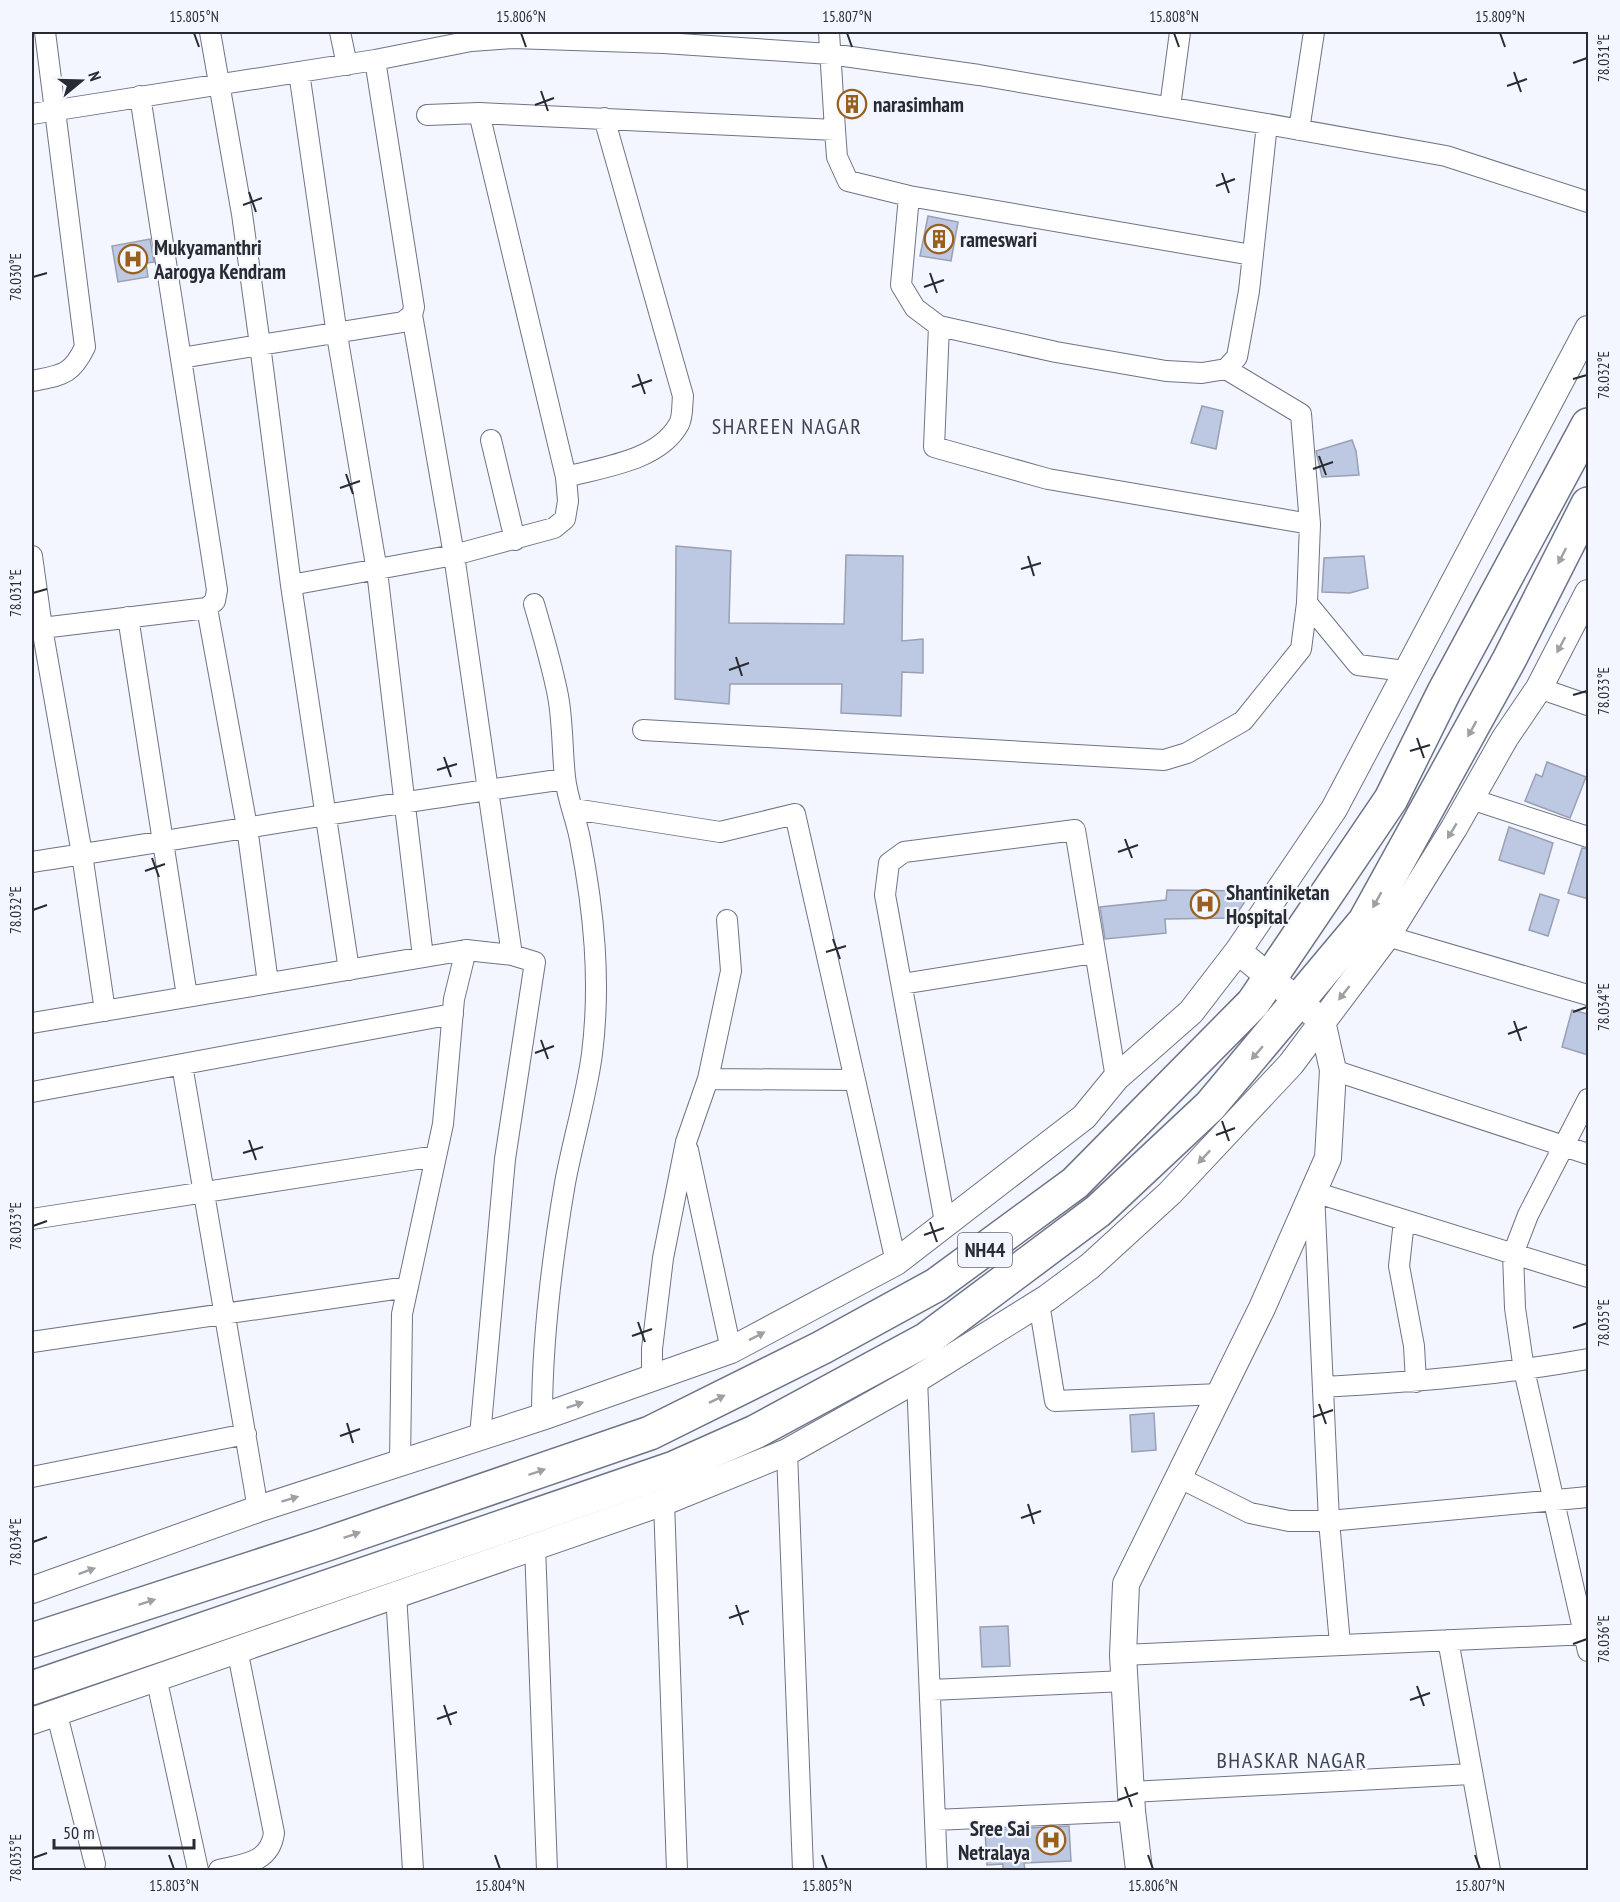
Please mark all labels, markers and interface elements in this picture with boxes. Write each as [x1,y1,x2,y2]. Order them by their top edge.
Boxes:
text: 15.805°N [169,7,219,26]
text: 15.806°N [496,7,546,26]
text: 15.807°N [822,7,872,26]
text: 15.808°N [1149,7,1199,26]
text: 15.809°N [1475,7,1525,26]
text: 78.031°E [1594,34,1613,82]
north arrow [51,51,111,111]
text: N [84,69,106,83]
building icon: narasimham [836,88,868,120]
place label: narasimham [873,91,964,118]
building icon: rameswari [923,223,955,255]
place label: rameswari [960,226,1037,253]
place label: Mukyamanthri Aarogya Kendram [153,234,286,285]
hospital icon: Mukyamanthri Aarogya Kendram [117,243,149,275]
text: 78.030°E [6,253,25,301]
text: 78.032°E [1594,351,1613,399]
district label: SHAREEN NAGAR [712,412,862,440]
one-way arrow [1557,548,1567,565]
text: 78.031°E [6,569,25,617]
one-way arrow [1556,636,1566,653]
text: 78.033°E [1594,667,1613,715]
one-way arrow [1467,721,1477,738]
one-way arrow [1447,823,1458,839]
place label: Shantiniketan Hospital [1226,879,1329,930]
text: 78.032°E [6,886,25,934]
hospital icon: Shantiniketan Hospital [1189,888,1221,920]
one-way arrow [1372,891,1382,908]
text: 78.034°E [1594,983,1613,1031]
one-way arrow [1338,984,1350,1000]
one-way arrow [1250,1045,1264,1060]
one-way arrow [1198,1150,1212,1164]
text: 78.033°E [6,1202,25,1250]
road number: NH44 [958,1233,1012,1267]
text: 78.035°E [1594,1299,1613,1347]
one-way arrow [749,1332,766,1341]
one-way arrow [709,1395,726,1404]
one-way arrow [566,1400,584,1410]
one-way arrow [528,1466,546,1476]
one-way arrow [281,1493,299,1503]
text: 78.034°E [6,1518,25,1566]
one-way arrow [344,1530,362,1540]
one-way arrow [78,1565,96,1575]
one-way arrow [138,1597,156,1606]
text: 78.036°E [1594,1615,1613,1663]
district label: BHASKAR NAGAR [1217,1746,1368,1774]
scale bar [54,1812,194,1850]
place label: Sree Sai Netralaya [958,1815,1030,1866]
text: 50 m [63,1821,95,1844]
hospital icon: Sree Sai Netralaya [1035,1824,1067,1856]
text: 78.035°E [6,1834,25,1882]
text: 15.803°N [149,1876,199,1895]
text: 15.804°N [475,1876,525,1895]
text: 15.805°N [802,1876,852,1895]
text: 15.806°N [1128,1876,1178,1895]
text: 15.807°N [1455,1876,1505,1895]

